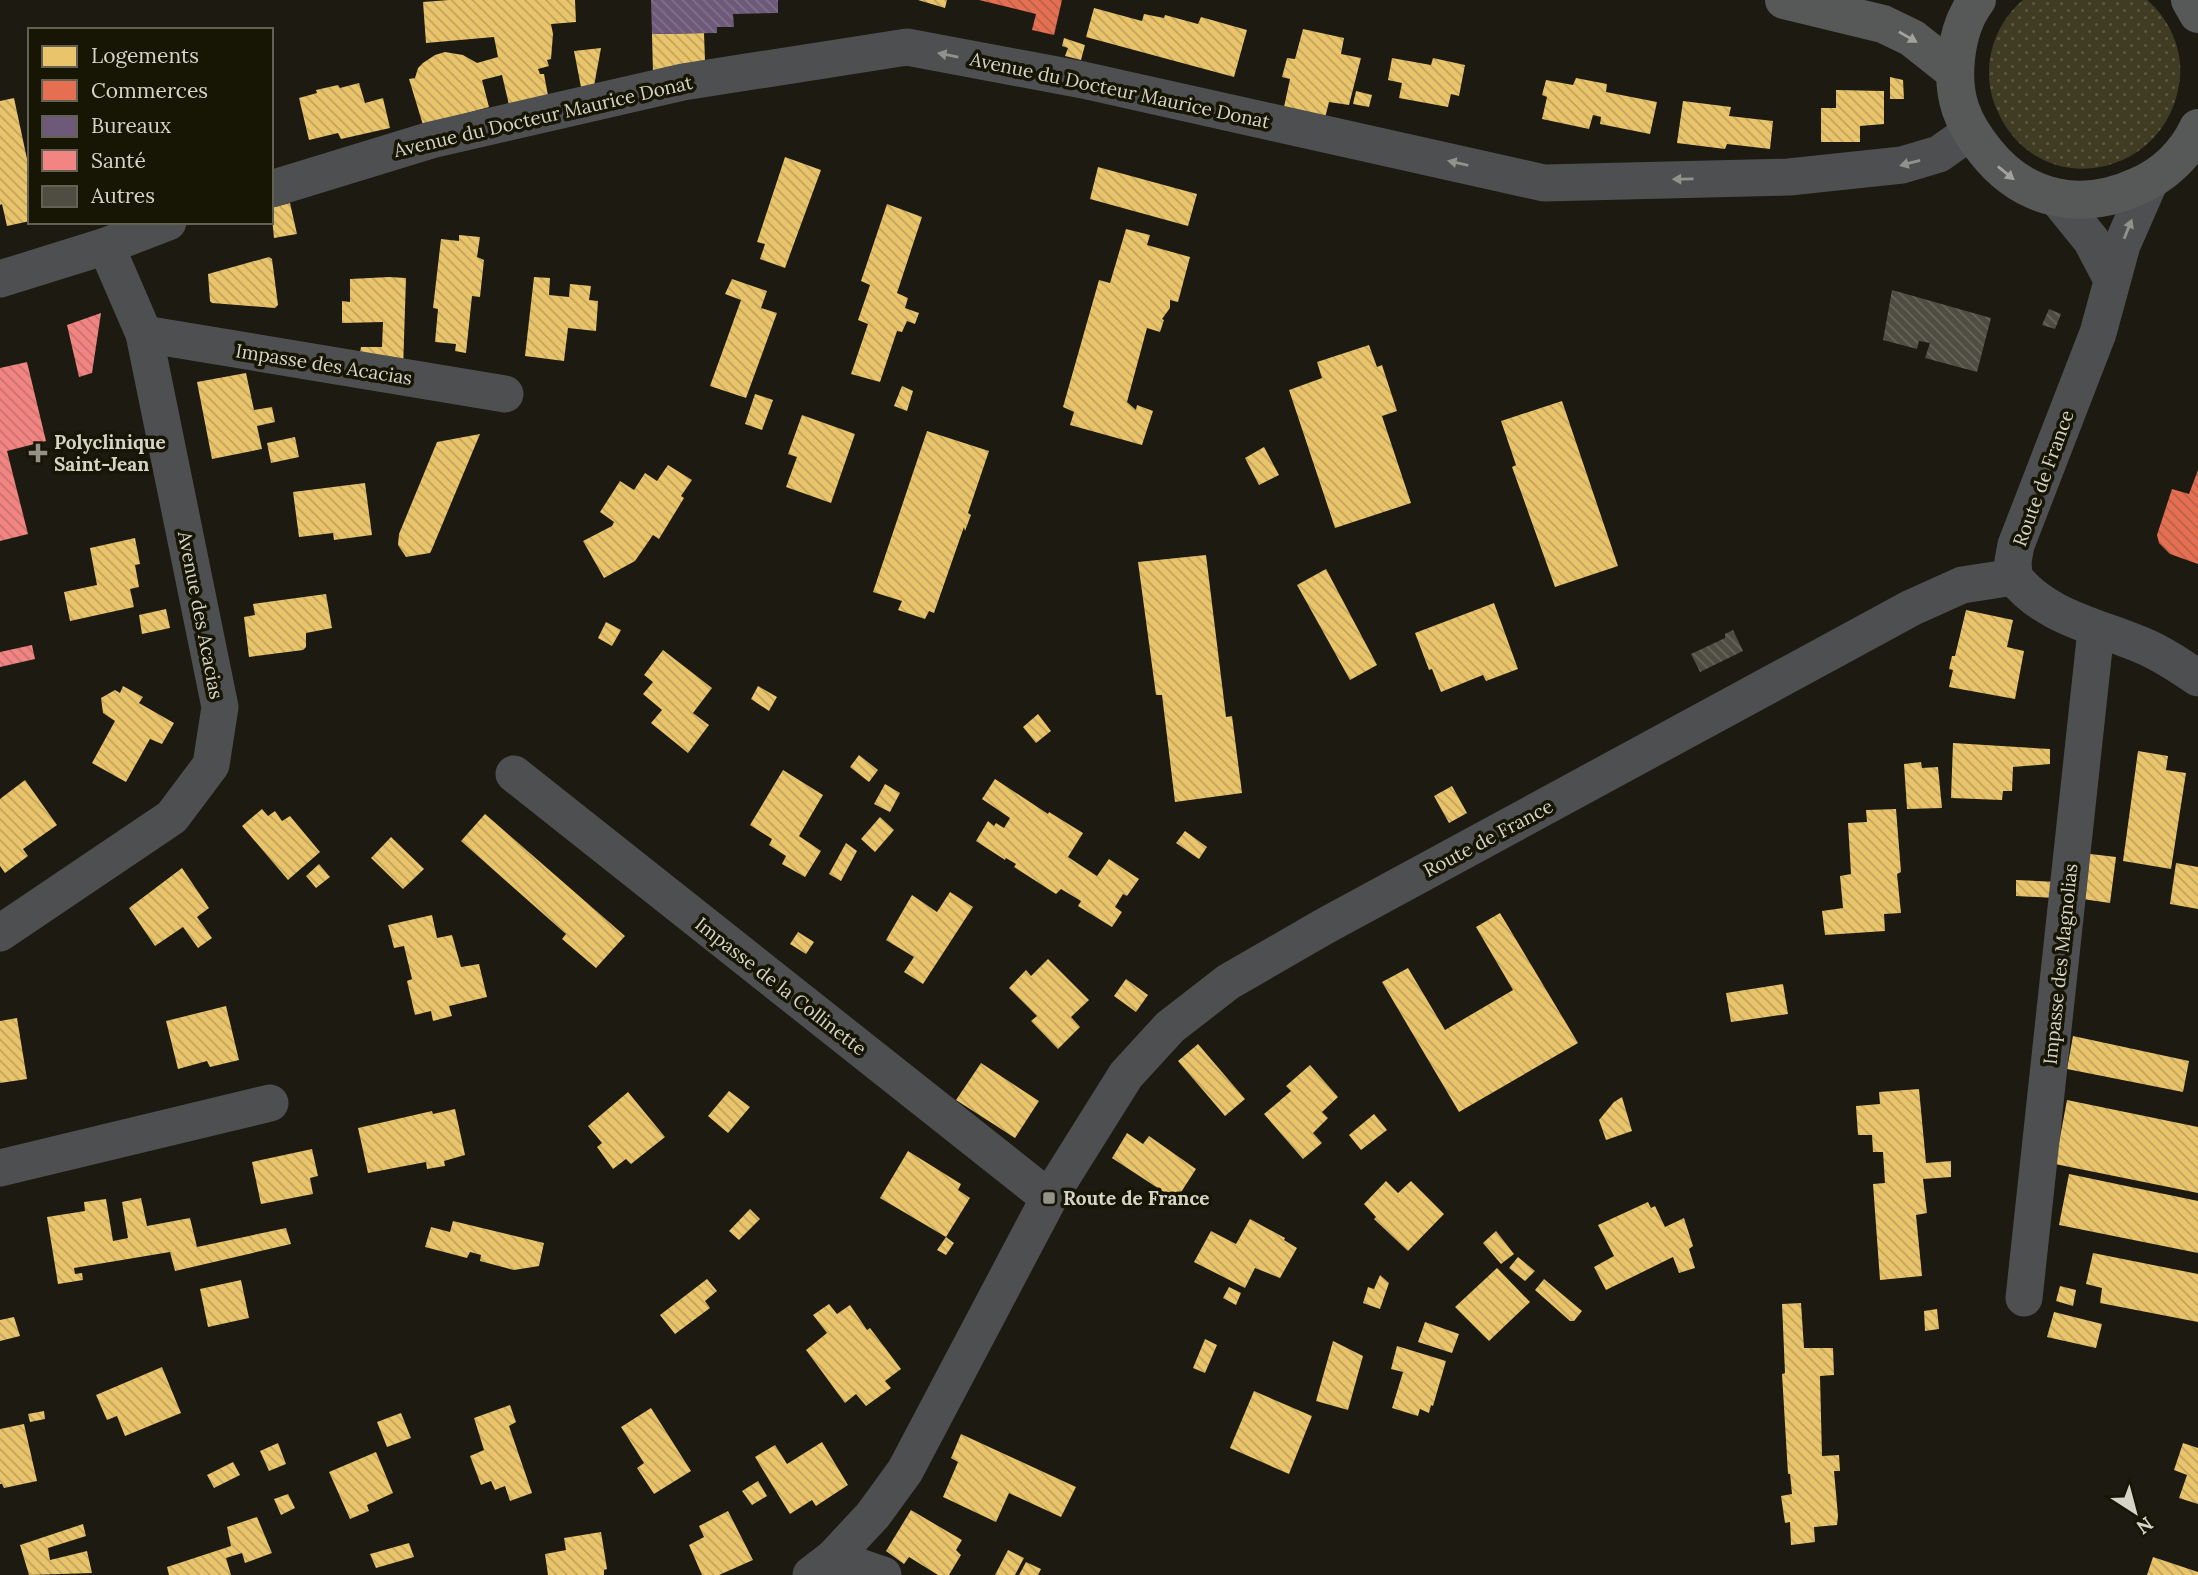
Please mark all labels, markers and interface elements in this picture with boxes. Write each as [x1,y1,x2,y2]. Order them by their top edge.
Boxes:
legend [28,28,273,224]
one-way arrow [1898,31,1917,43]
text: Logements [91,42,199,69]
street label: Avenue du Docteur Maurice Donat [967,46,1273,134]
one-way arrow [937,49,959,60]
street label: Avenue du Docteur Maurice Donat [390,70,695,162]
text: Commerces [91,77,208,104]
text: Bureaux [91,112,171,139]
text: Santé [91,147,146,174]
one-way arrow [1447,157,1469,168]
one-way arrow [1899,158,1921,169]
one-way arrow [1997,165,2014,180]
one-way arrow [1672,174,1694,185]
text: Autres [90,182,155,209]
one-way arrow [2122,218,2133,239]
street label: Impasse des Acacias [234,338,414,390]
street label: Route de France [2007,406,2079,550]
place label: Polyclinique Saint-Jean [54,430,166,476]
marker: Polyclinique Saint-Jean [28,443,48,463]
street label: Avenue des Acacias [173,528,229,701]
street label: Route de France [1419,794,1557,882]
street label: Impasse des Magnolias [2037,862,2083,1066]
street label: Impasse de la Collinette [691,912,871,1060]
place label: Route de France [1063,1186,1210,1210]
marker: Route de France [1041,1190,1057,1206]
north arrow [2100,1477,2170,1547]
text: N [2132,1512,2158,1540]

